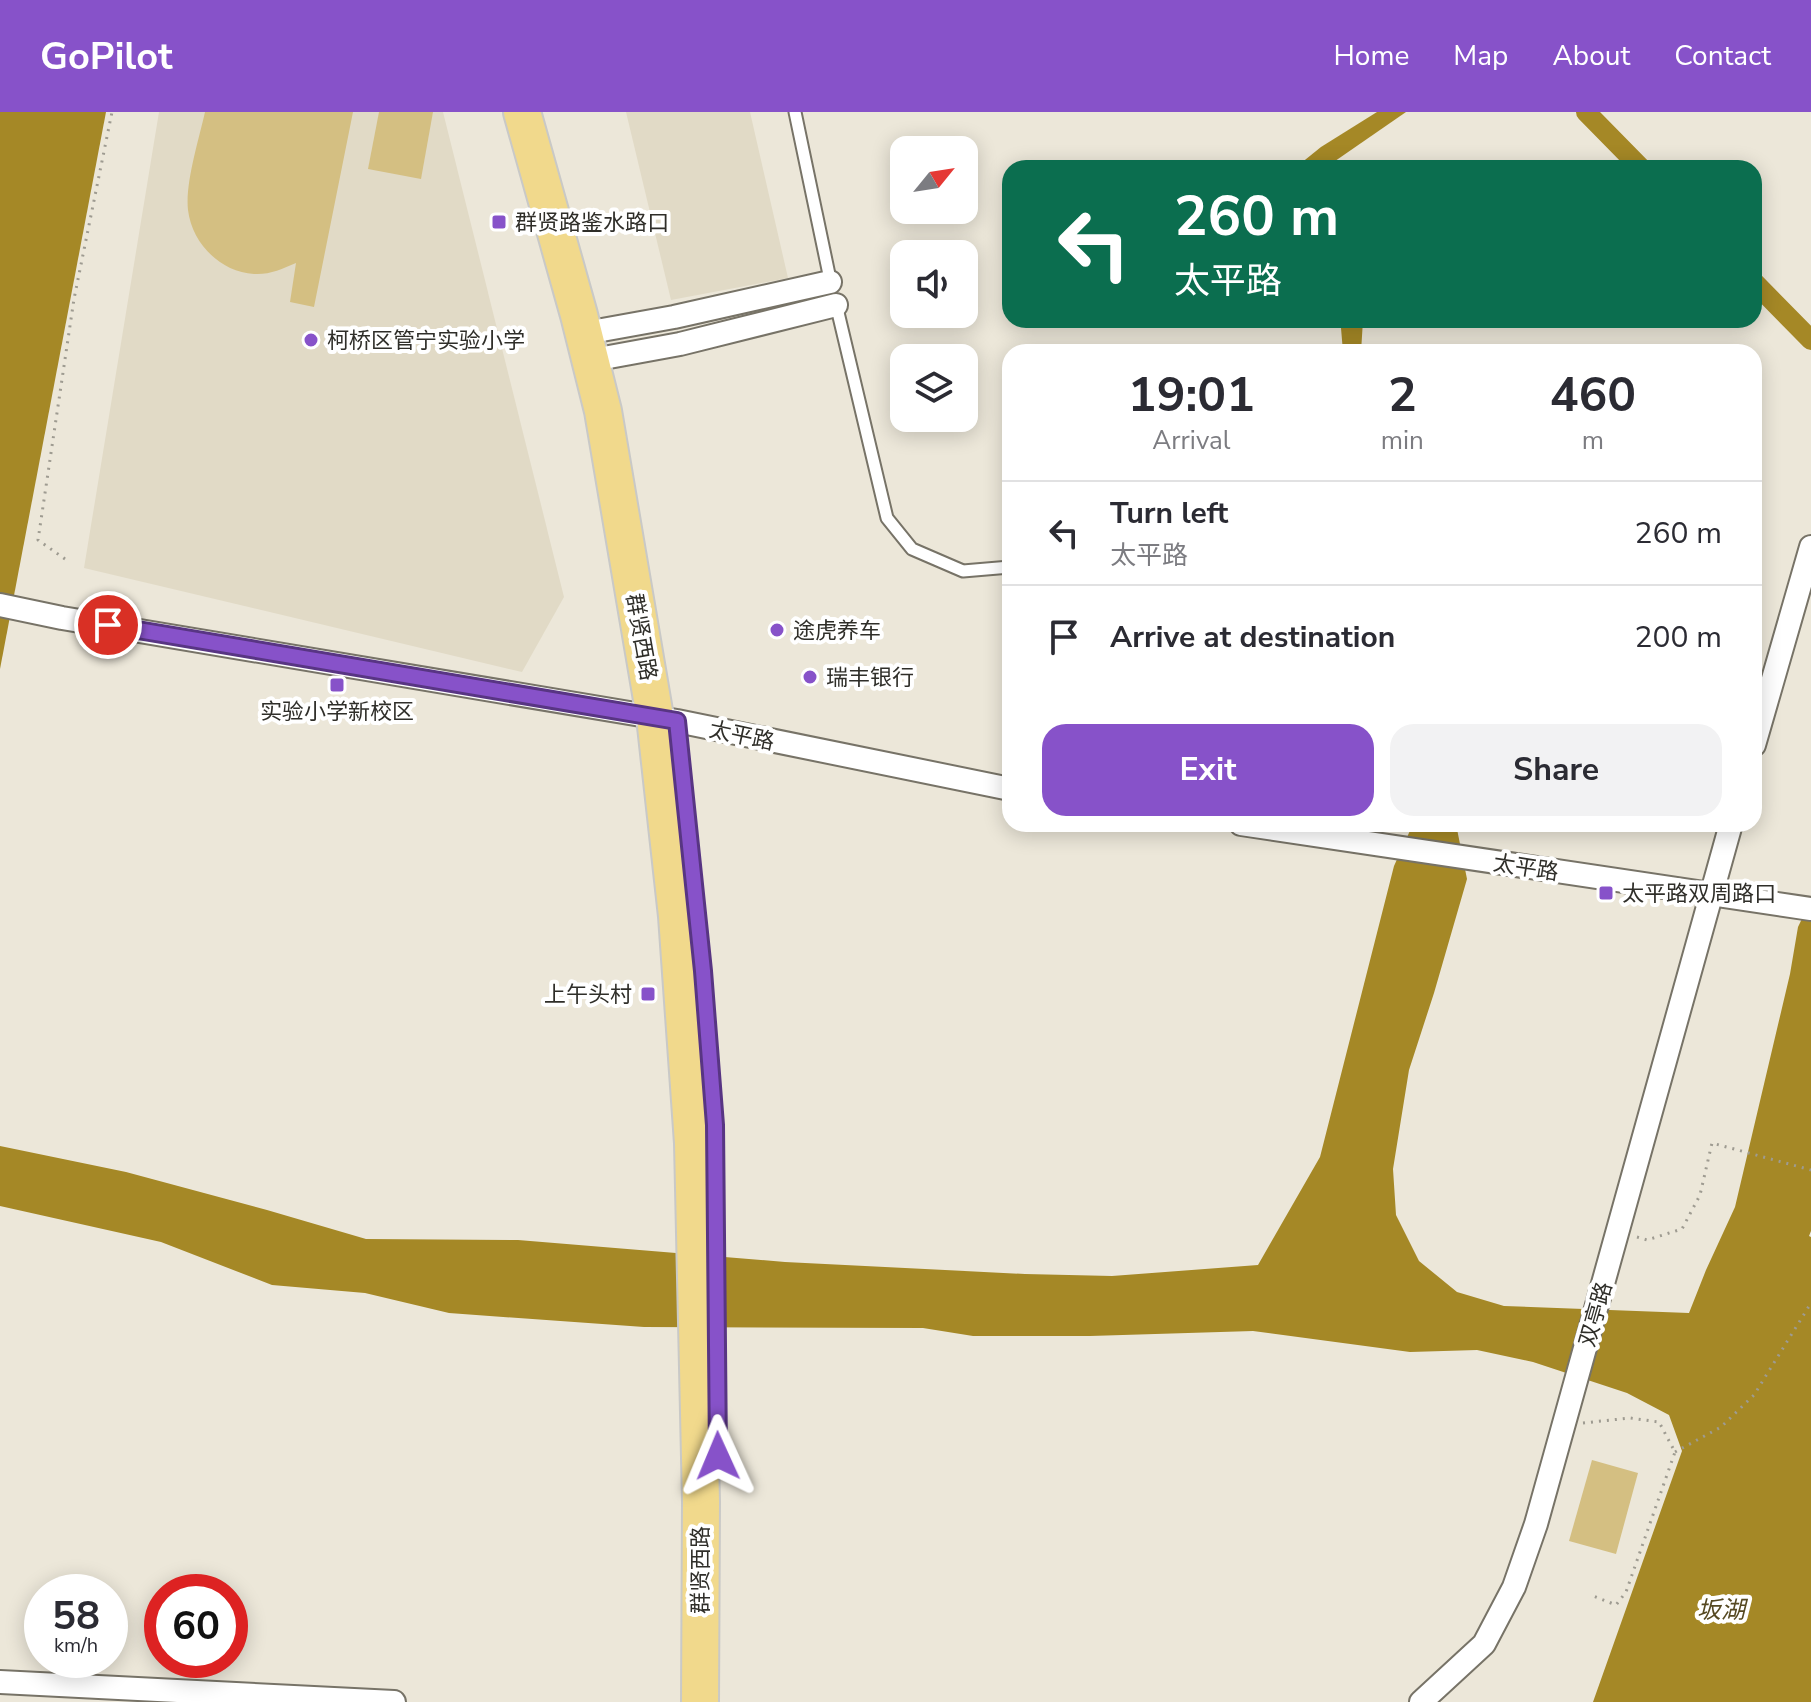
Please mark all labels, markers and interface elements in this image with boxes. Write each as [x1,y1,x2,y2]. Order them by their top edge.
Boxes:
text: GoPilot [40,31,173,82]
text: Home [1334,37,1409,75]
text: Map [1453,37,1508,75]
text: About [1552,37,1630,75]
text: Contact [1674,37,1771,75]
north arrow [890,136,978,224]
map controls [890,136,978,432]
text: 260 m [1174,178,1339,255]
icon: left [1042,192,1146,296]
place label: 群贤路鉴水路口 [515,208,669,238]
marker: 群贤路鉴水路口 [490,213,508,231]
button: sound [890,240,978,328]
text: 太平路 [1174,257,1282,306]
place label: 柯桥区管宁实验小学 [327,326,525,356]
marker: 柯桥区管宁实验小学 [302,331,320,349]
button: layers [890,344,978,432]
text: 19:01 [1128,362,1255,428]
text: 2 [1388,362,1417,428]
text: 460 [1550,362,1636,428]
text: Arrival [1152,423,1231,458]
text: min [1381,423,1424,458]
text: m [1582,423,1604,458]
text: Turn left [1110,493,1228,534]
icon: left [1042,511,1086,555]
text: 260 m [1635,513,1722,554]
text: 太平路 [1110,538,1188,573]
pin [74,591,142,659]
street label: 群贤西路 [619,591,663,683]
icon: arrive [86,603,130,647]
icon: arrive [1042,615,1086,659]
place label: 途虎养车 [793,616,881,646]
text: Arrive at destination [1110,617,1395,658]
text: 200 m [1635,617,1722,658]
marker: 途虎养车 [768,621,786,639]
place label: 瑞丰银行 [826,663,914,693]
marker: 瑞丰银行 [801,668,819,686]
marker: 实验小学新校区 [328,676,346,694]
place label: 实验小学新校区 [260,697,414,727]
street label: 太平路 [706,714,777,758]
button: Exit [1042,724,1374,816]
button: Share [1390,724,1722,816]
street label: 太平路 [1491,848,1561,888]
place label: 太平路双周路口 [1622,879,1776,909]
marker: 太平路双周路口 [1597,884,1615,902]
place label: 上午头村 [544,980,632,1010]
marker: 上午头村 [639,985,657,1003]
street label: 双亭路 [1572,1278,1619,1350]
position arrow [676,1414,760,1498]
street label: 群贤西路 [686,1526,716,1614]
speed limit sign: 60 [144,1574,248,1678]
text: 58 [52,1589,100,1643]
water label: 坂湖 [1697,1594,1749,1626]
text: km/h [54,1632,98,1659]

